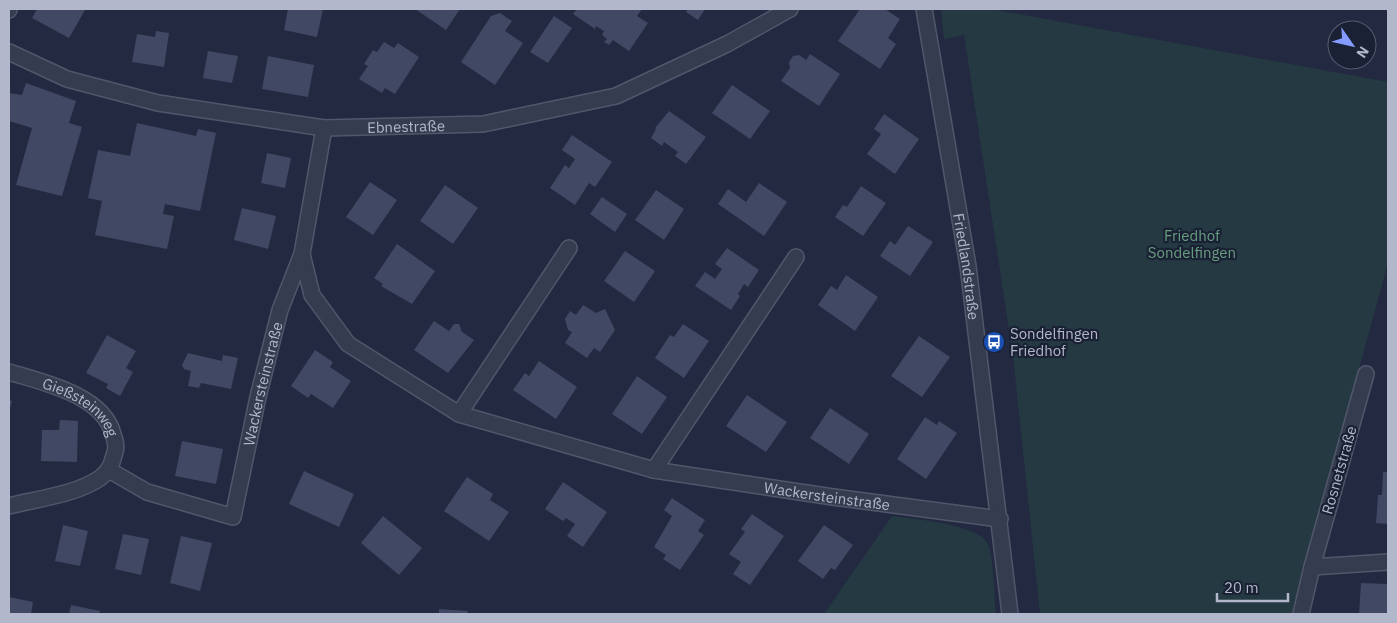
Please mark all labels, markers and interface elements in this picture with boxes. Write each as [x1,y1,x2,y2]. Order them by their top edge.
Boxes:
north arrow [1327,20,1377,70]
text: N [1352,43,1373,62]
street label: Ebnestraße [367,115,445,136]
street label: Friedlandstraße [950,212,984,321]
park label: Friedhof Sondelfingen [1148,226,1236,262]
street label: Wackersteinstraße [239,320,286,447]
place label: Sondelfingen Friedhof [1010,324,1098,360]
bus stop icon: Sondelfingen Friedhof [982,330,1006,354]
street label: Gießsteinweg [40,373,123,439]
street label: Rosnetstraße [1317,424,1361,516]
street label: Wackersteinstraße [763,477,891,514]
scale bar [1217,570,1288,602]
text: 20 m [1224,578,1259,597]

